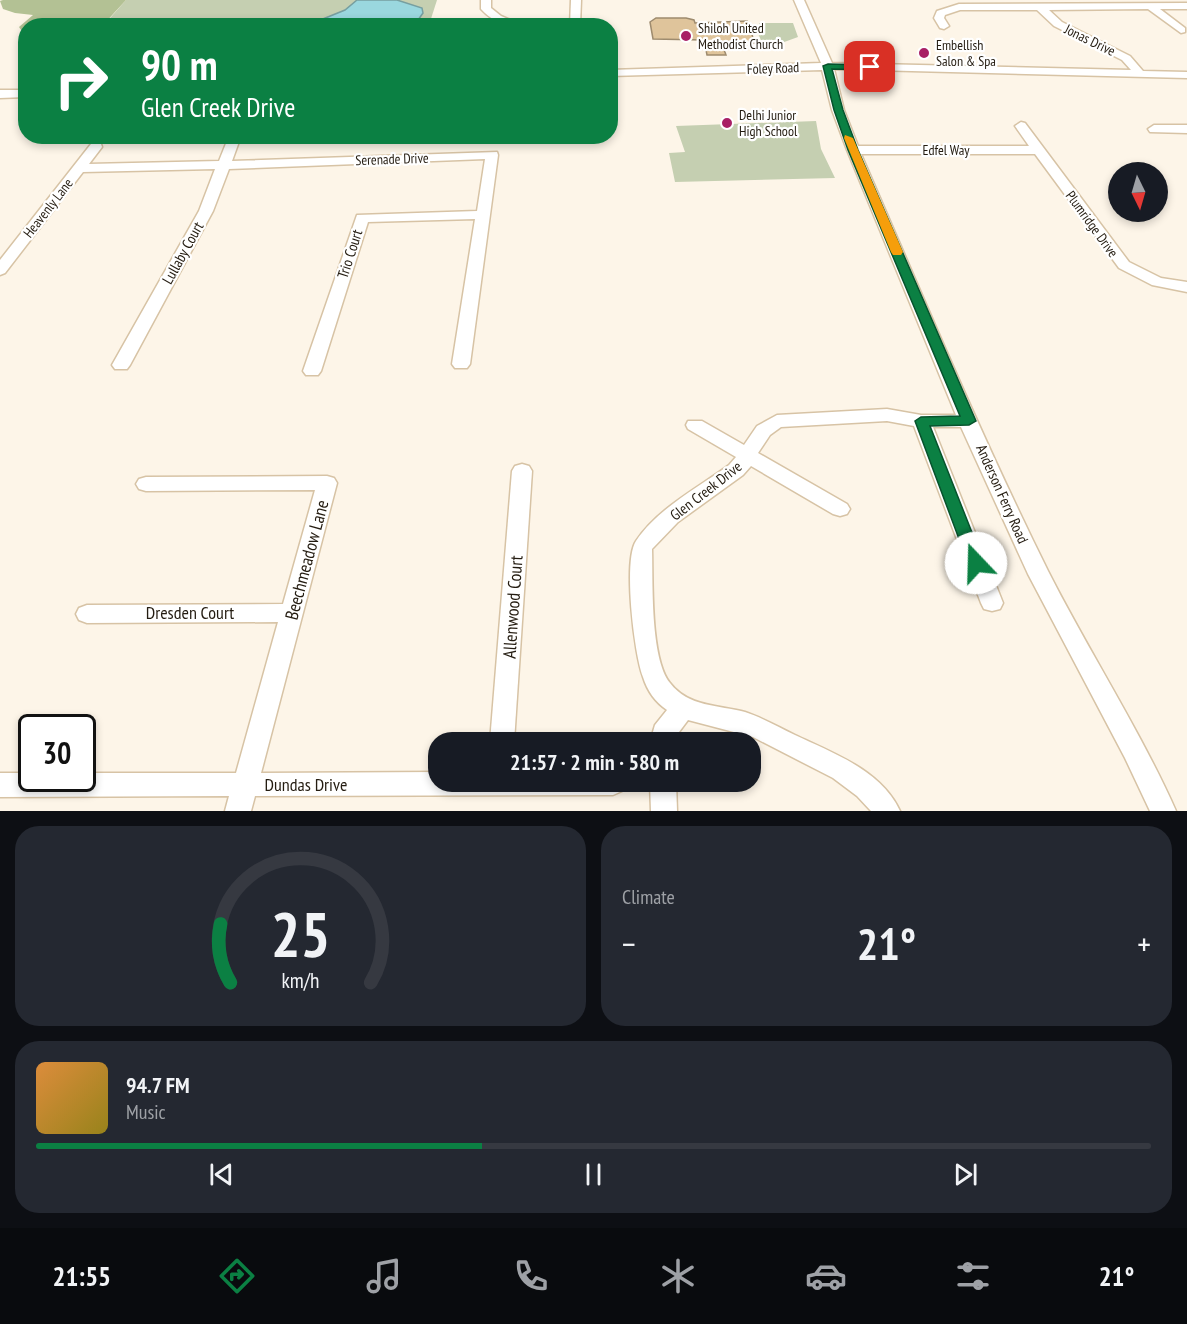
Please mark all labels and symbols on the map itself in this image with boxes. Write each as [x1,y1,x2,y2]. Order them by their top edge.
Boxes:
place label: Shiloh United Methodist Church [698,19,783,53]
street label: Jonas Drive [1061,20,1119,60]
marker: Shiloh United Methodist Church [679,29,693,43]
place label: Embellish Salon & Spa [936,36,996,70]
pin [844,41,895,92]
marker: Embellish Salon & Spa [917,46,931,60]
street label: Foley Road [747,58,799,78]
place label: Delhi Junior High School [739,106,798,140]
marker: Delhi Junior High School [720,116,734,130]
street label: Edfel Way [922,141,970,159]
street label: Serenade Drive [355,149,429,169]
north arrow [1108,162,1168,222]
street label: Heavenly Lane [19,175,77,241]
street label: Plumridge Drive [1062,187,1122,261]
street label: Lullaby Court [158,218,207,287]
street label: Trio Court [333,227,366,281]
street label: Anderson Ferry Road [972,441,1033,546]
street label: Glen Creek Drive [666,457,745,525]
street label: Beechmeadow Lane [279,497,334,622]
position arrow [944,531,1008,595]
street label: Allenwood Court [497,554,528,659]
street label: Dresden Court [146,601,234,624]
speed limit sign: 30 [18,714,96,792]
street label: Dundas Drive [265,773,347,796]

